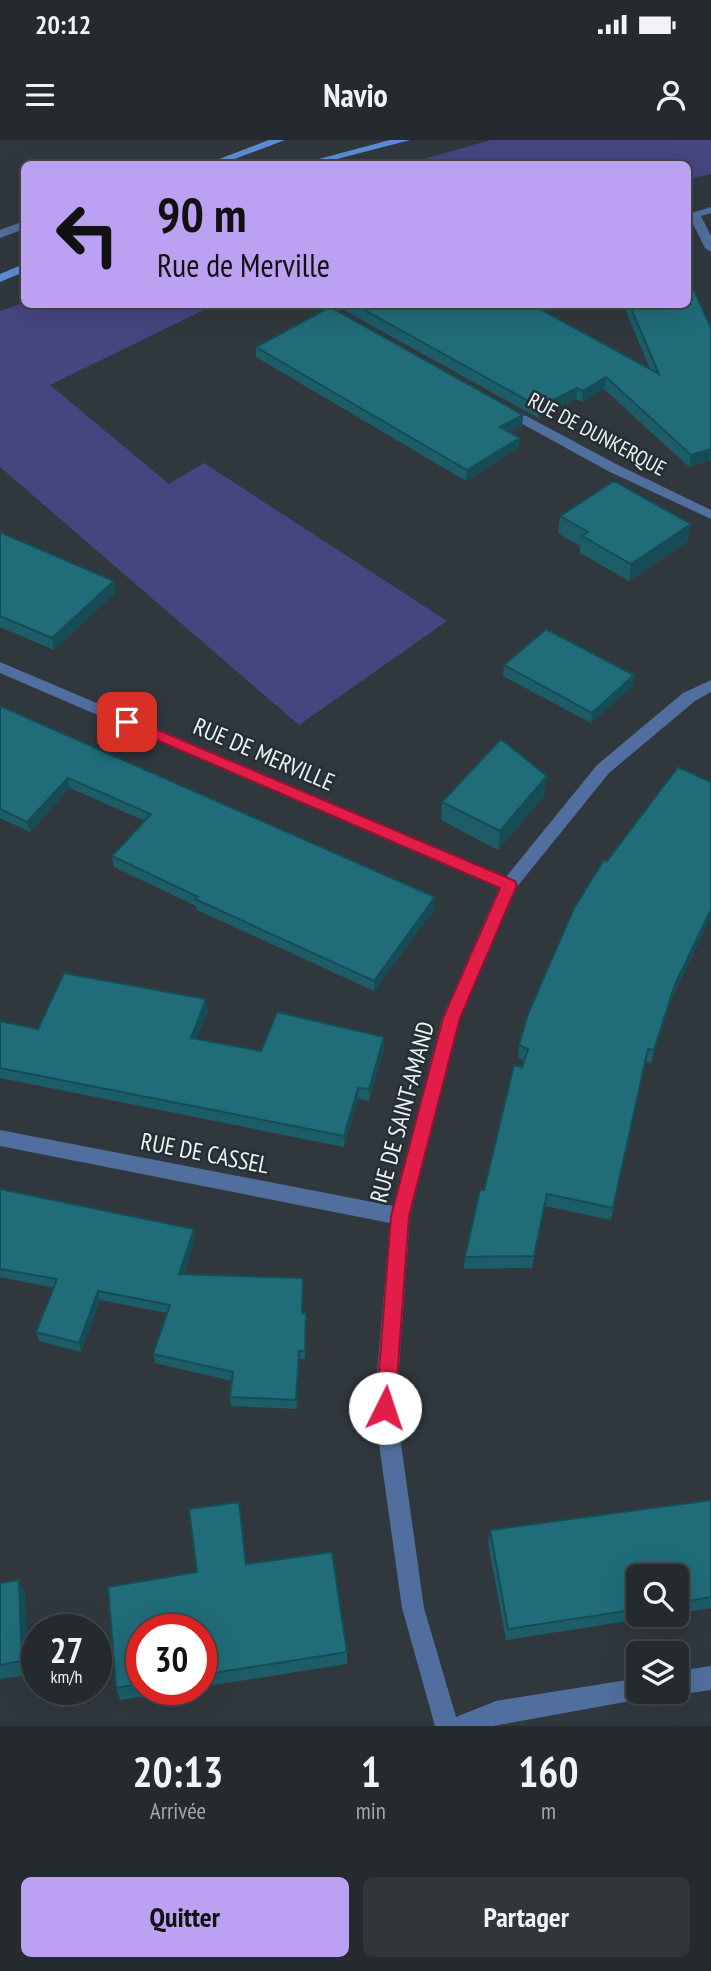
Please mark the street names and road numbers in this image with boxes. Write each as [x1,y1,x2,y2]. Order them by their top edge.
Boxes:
street label: RUE DE DUNKERQUE [523,386,671,482]
street label: RUE DE MERVILLE [189,710,339,798]
street label: RUE DE SAINT-AMAND [363,1018,441,1206]
street label: RUE DE CASSEL [138,1125,272,1181]

